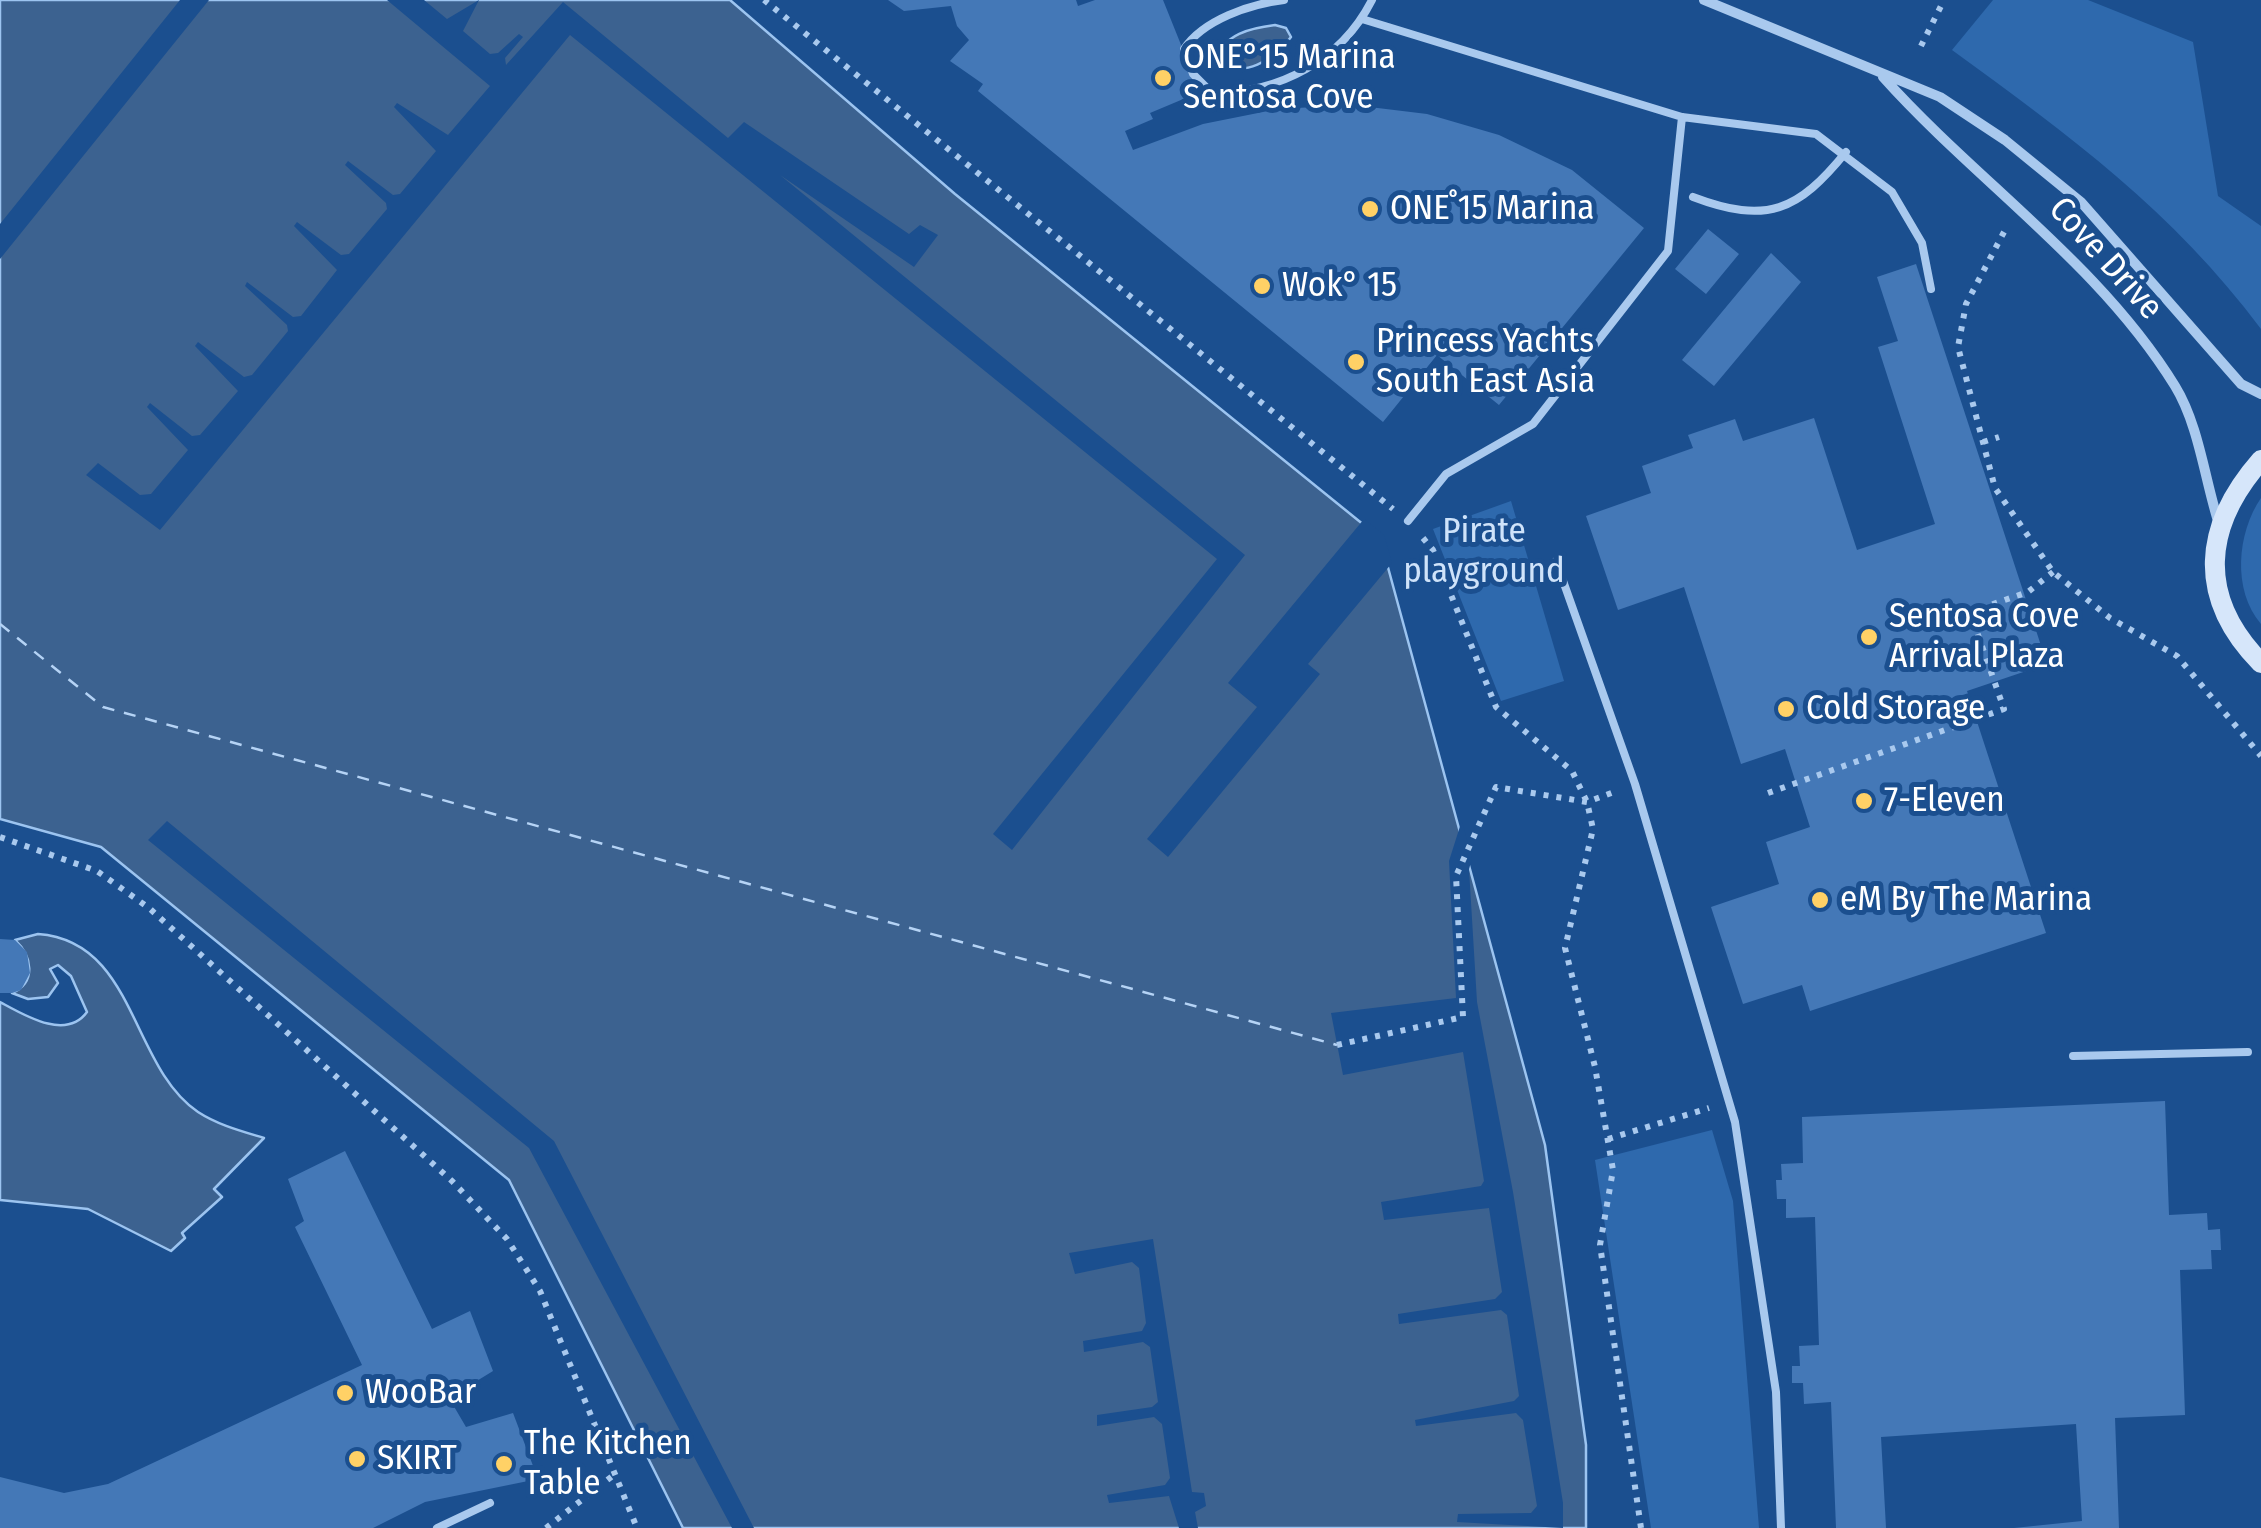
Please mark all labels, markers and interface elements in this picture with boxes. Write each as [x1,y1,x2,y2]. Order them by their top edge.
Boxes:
place label: ONE°15 Marina Sentosa Cove [1183,37,1396,119]
marker: ONE°15 Marina Sentosa Cove [1152,67,1174,89]
place label: ONE ̊15 Marina [1390,188,1594,230]
street label: Cove Drive [2039,189,2171,329]
marker: ONE ̊15 Marina [1359,198,1381,220]
place label: Wok° 15 [1282,265,1397,307]
marker: Wok° 15 [1251,275,1273,297]
place label: Princess Yachts South East Asia [1376,321,1595,403]
marker: Princess Yachts South East Asia [1345,351,1367,373]
park label: Pirate playground [1403,511,1565,593]
place label: Sentosa Cove Arrival Plaza [1889,596,2080,678]
marker: Sentosa Cove Arrival Plaza [1858,626,1880,648]
place label: Cold Storage [1806,688,1985,730]
marker: Cold Storage [1775,698,1797,720]
place label: 7-Eleven [1884,780,2005,822]
marker: 7-Eleven [1853,790,1875,812]
place label: eM By The Marina [1840,879,2092,921]
marker: eM By The Marina [1809,889,1831,911]
place label: WooBar [365,1372,476,1414]
marker: WooBar [334,1382,356,1404]
place label: The Kitchen Table [524,1423,692,1505]
place label: SKIRT [377,1438,457,1480]
marker: SKIRT [346,1448,368,1470]
marker: The Kitchen Table [493,1453,515,1475]

